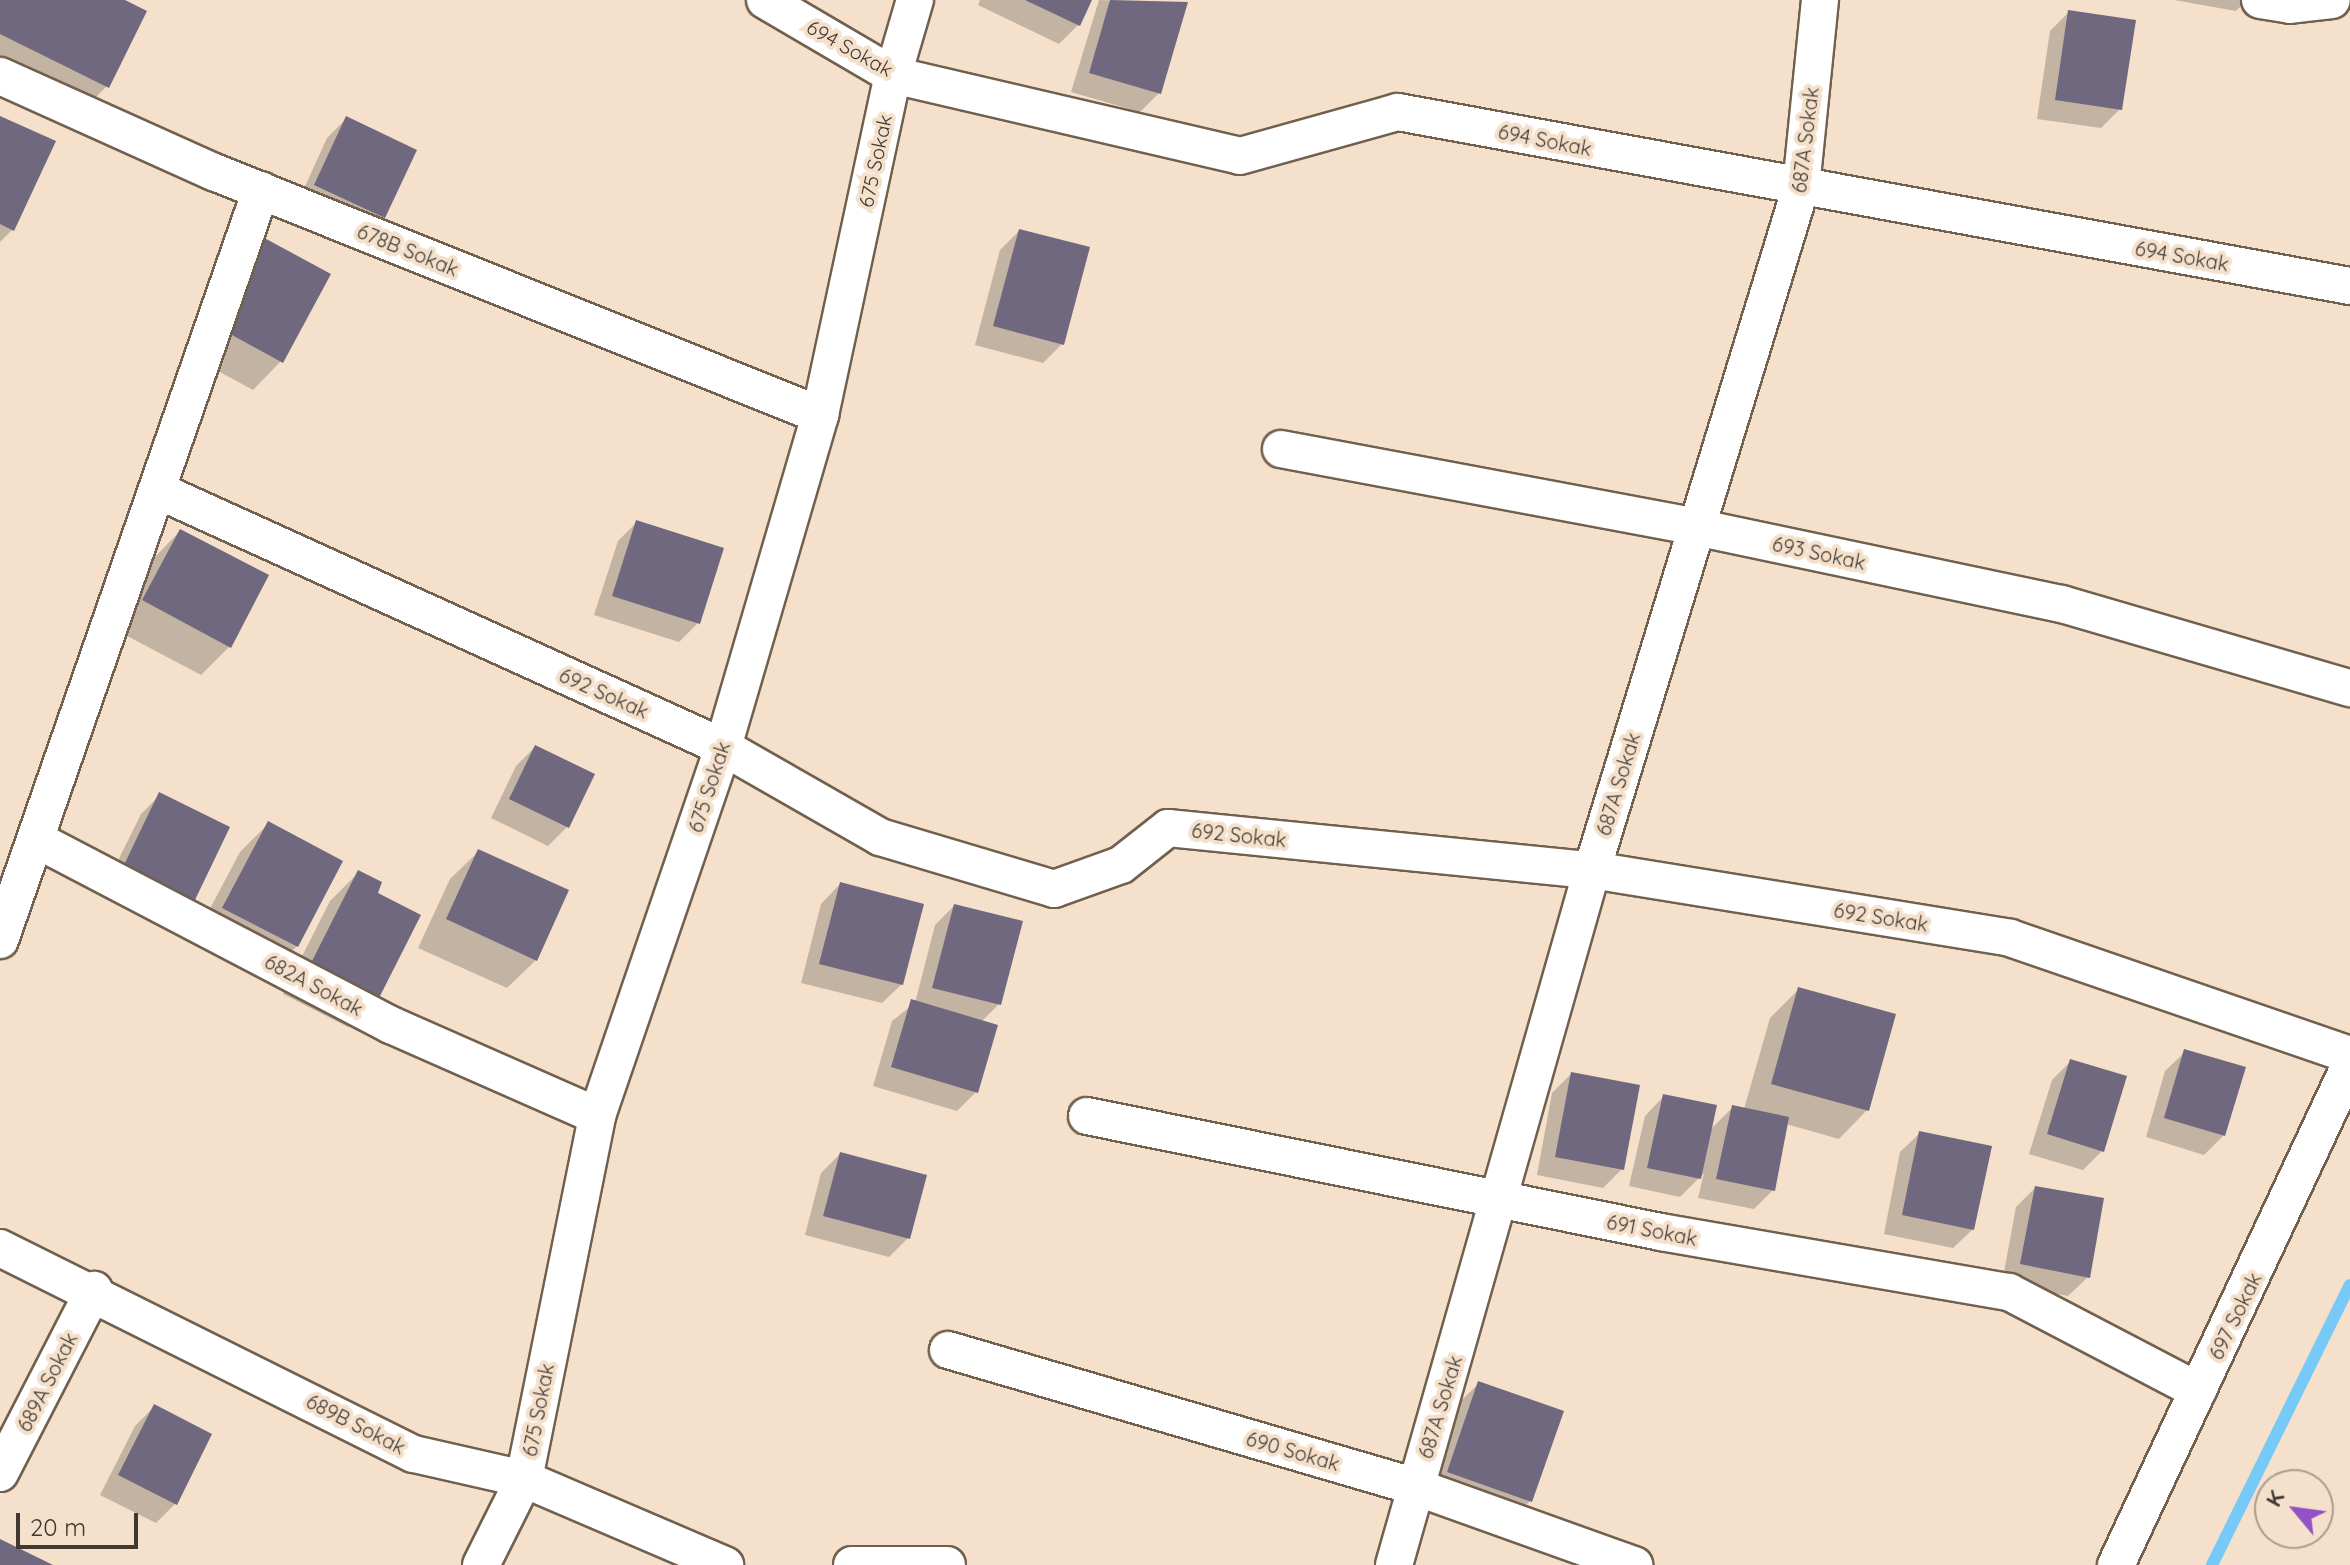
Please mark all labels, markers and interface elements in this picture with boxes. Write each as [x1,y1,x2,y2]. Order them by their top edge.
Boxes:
street label: 694 Sokak [803,15,897,81]
street label: 687A Sokak [1787,86,1823,194]
street label: 675 Sokak [853,112,897,210]
street label: 694 Sokak [1496,119,1594,161]
street label: 678B Sokak [354,219,462,281]
street label: 694 Sokak [2133,236,2231,276]
street label: 693 Sokak [1770,531,1868,575]
street label: 692 Sokak [556,663,652,723]
street label: 687A Sokak [1591,730,1645,838]
street label: 675 Sokak [683,739,735,835]
street label: 692 Sokak [1190,818,1288,852]
street label: 692 Sokak [1832,898,1930,936]
street label: 682A Sokak [261,949,367,1021]
street label: 691 Sokak [1605,1209,1699,1251]
street label: 697 Sokak [2204,1269,2266,1363]
street label: 689A Sokak [12,1328,82,1436]
street label: 687A Sokak [1413,1353,1467,1461]
street label: 675 Sokak [517,1362,559,1458]
street label: 689B Sokak [302,1389,410,1459]
street label: 690 Sokak [1244,1426,1342,1476]
north arrow [2254,1469,2334,1549]
text: K [2259,1485,2290,1511]
scale bar [20,1497,142,1547]
text: 20 m [30,1512,86,1542]

